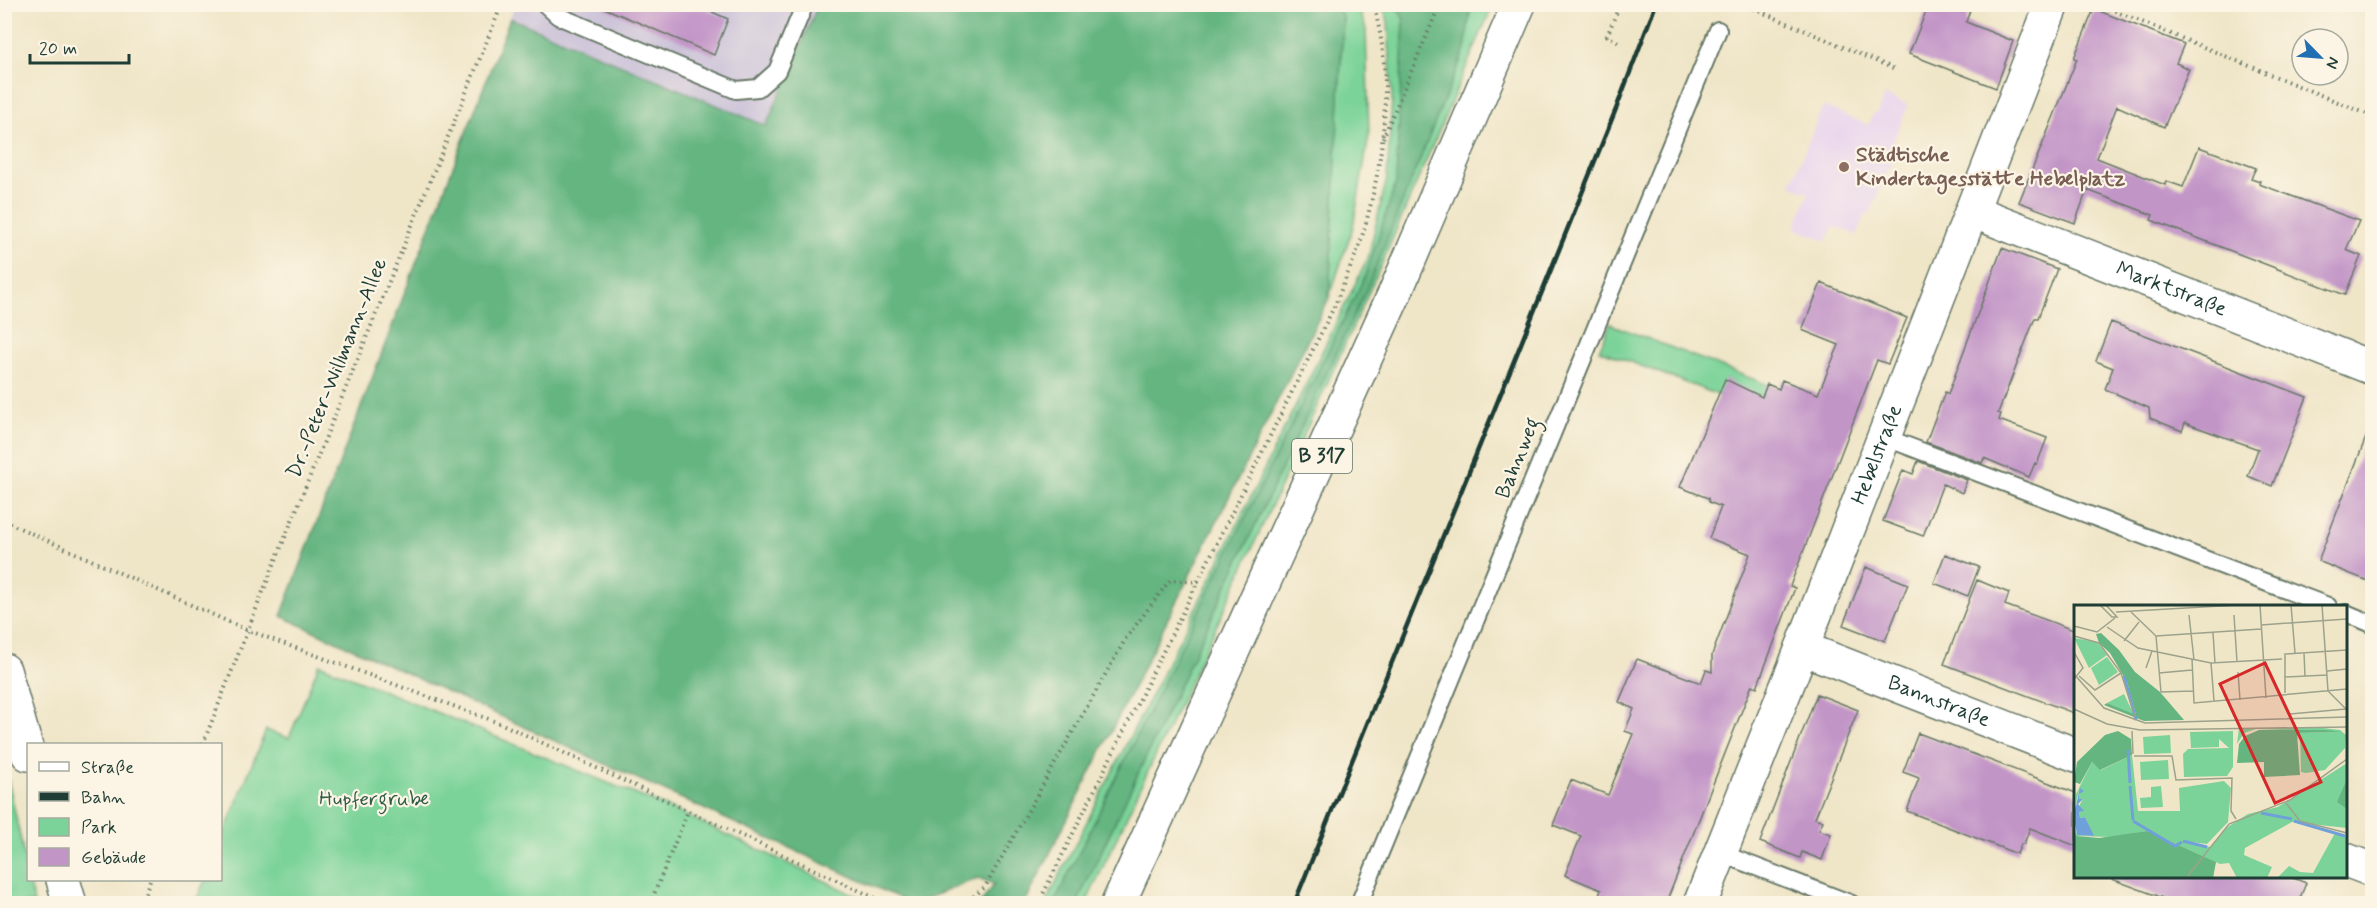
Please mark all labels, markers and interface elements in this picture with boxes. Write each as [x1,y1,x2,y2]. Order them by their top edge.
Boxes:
scale bar [30,27,129,65]
north arrow [2290,27,2350,87]
text: 20 m [39,37,77,61]
text: N [2320,53,2344,72]
place label: Städtische Kindertagesstätte Hebelplatz [1856,141,2126,195]
marker: Städtische Kindertagesstätte Hebelplatz [1837,160,1851,174]
street label: Dr.-Peter-Willmann-Allee [280,254,394,482]
street label: Marktstraße [2112,255,2231,324]
street label: Hebelstraße [1845,401,1909,509]
street label: Bahnweg [1489,413,1549,504]
road number: B 317 [1292,439,1352,473]
inset map [2074,605,2347,878]
street label: Bannstraße [1884,669,1994,734]
legend [27,743,222,881]
text: Straße [81,756,134,780]
park label: Hupfergrube [319,785,429,815]
text: Bahn [81,786,125,810]
text: Park [81,816,117,840]
text: Gebäude [81,846,146,870]

